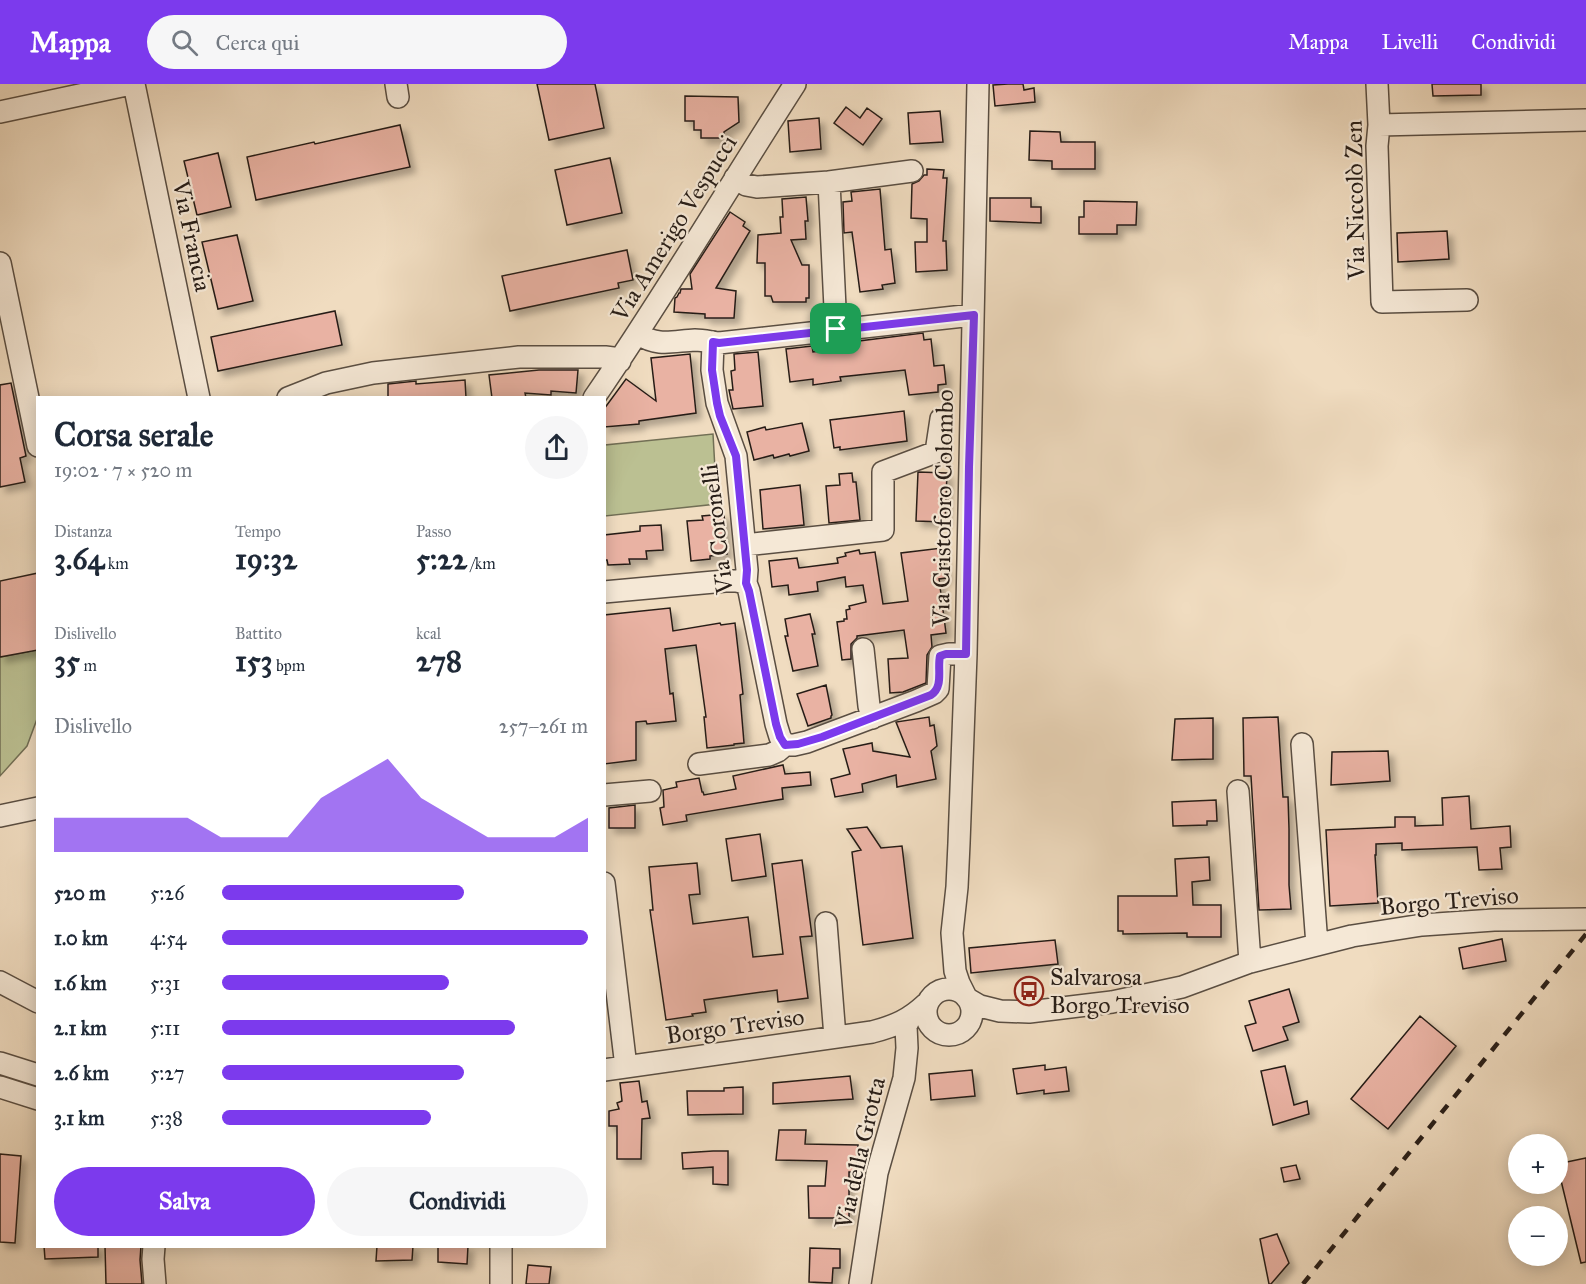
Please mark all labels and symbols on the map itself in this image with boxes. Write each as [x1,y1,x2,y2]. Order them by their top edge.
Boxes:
street label: Via Niccolò Zen [1339,120,1371,281]
street label: Via Amerigo Vespucci [604,129,744,328]
street label: Via Francia [165,177,219,295]
pin [810,303,861,354]
street label: Via Cristoforo Colombo [926,389,960,628]
street label: Via Coronelli [694,462,740,597]
street label: Borgo Treviso [1378,880,1520,922]
place label: Salvarosa Borgo Treviso [1050,962,1190,1020]
bus stop icon: Salvarosa Borgo Treviso [1013,975,1045,1007]
street label: Borgo Treviso [664,1001,806,1051]
street label: Via della Grotta [828,1073,892,1233]

